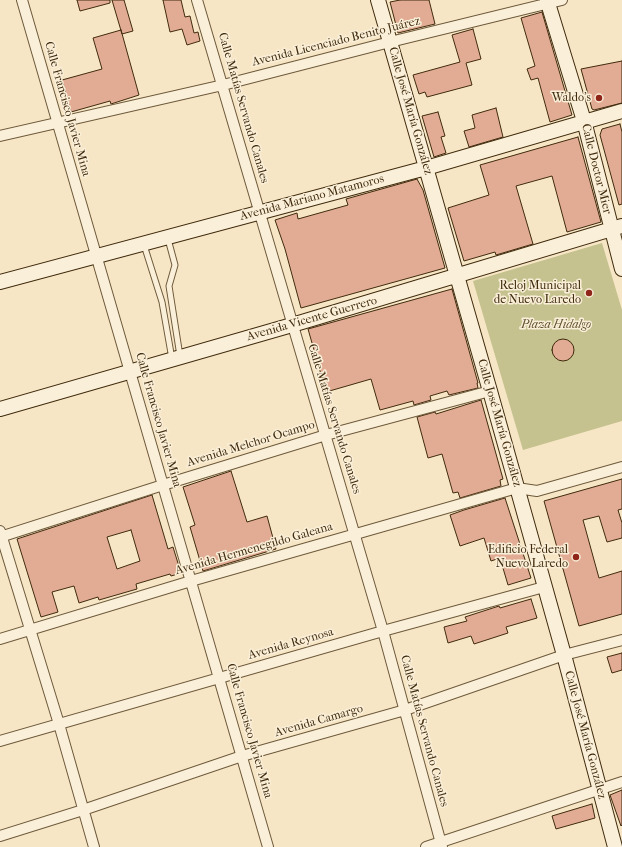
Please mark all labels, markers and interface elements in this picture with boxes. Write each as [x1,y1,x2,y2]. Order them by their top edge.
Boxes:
street label: Avenida Licenciado Benito Juárez [250,14,422,70]
street label: Calle Matías Servando Canales [215,31,271,185]
street label: Calle Francisco Javier Mina [41,40,93,178]
street label: Calle José María González [385,46,435,176]
place label: Waldo's [552,91,591,105]
marker: Waldo's [594,93,604,103]
street label: Calle Doctor Mier [578,122,614,216]
street label: Avenida Mariano Matamoros [238,172,386,224]
place label: Reloj Municipal de Nuevo Laredo [494,279,581,307]
marker: Reloj Municipal de Nuevo Laredo [584,288,594,298]
street label: Avenida Vicente Guerrero [245,294,379,344]
park label: Plaza Hidalgo [521,318,591,332]
street label: Calle Matías Servando Canales [304,342,364,496]
street label: Calle Francisco Javier Mina [132,351,184,489]
street label: Calle José María González [474,358,524,488]
street label: Avenida Melchor Ocampo [185,418,317,470]
street label: Avenida Hermenegildo Galeana [174,520,334,578]
place label: Edificio Federal Nuevo Laredo [488,543,568,571]
marker: Edificio Federal Nuevo Laredo [571,552,581,562]
street label: Avenida Reynosa [247,625,335,663]
street label: Calle Matías Servando Canales [397,654,451,808]
street label: Calle Francisco Javier Mina [223,662,275,800]
street label: Calle José María González [561,669,609,801]
street label: Avenida Camargo [273,702,365,740]

